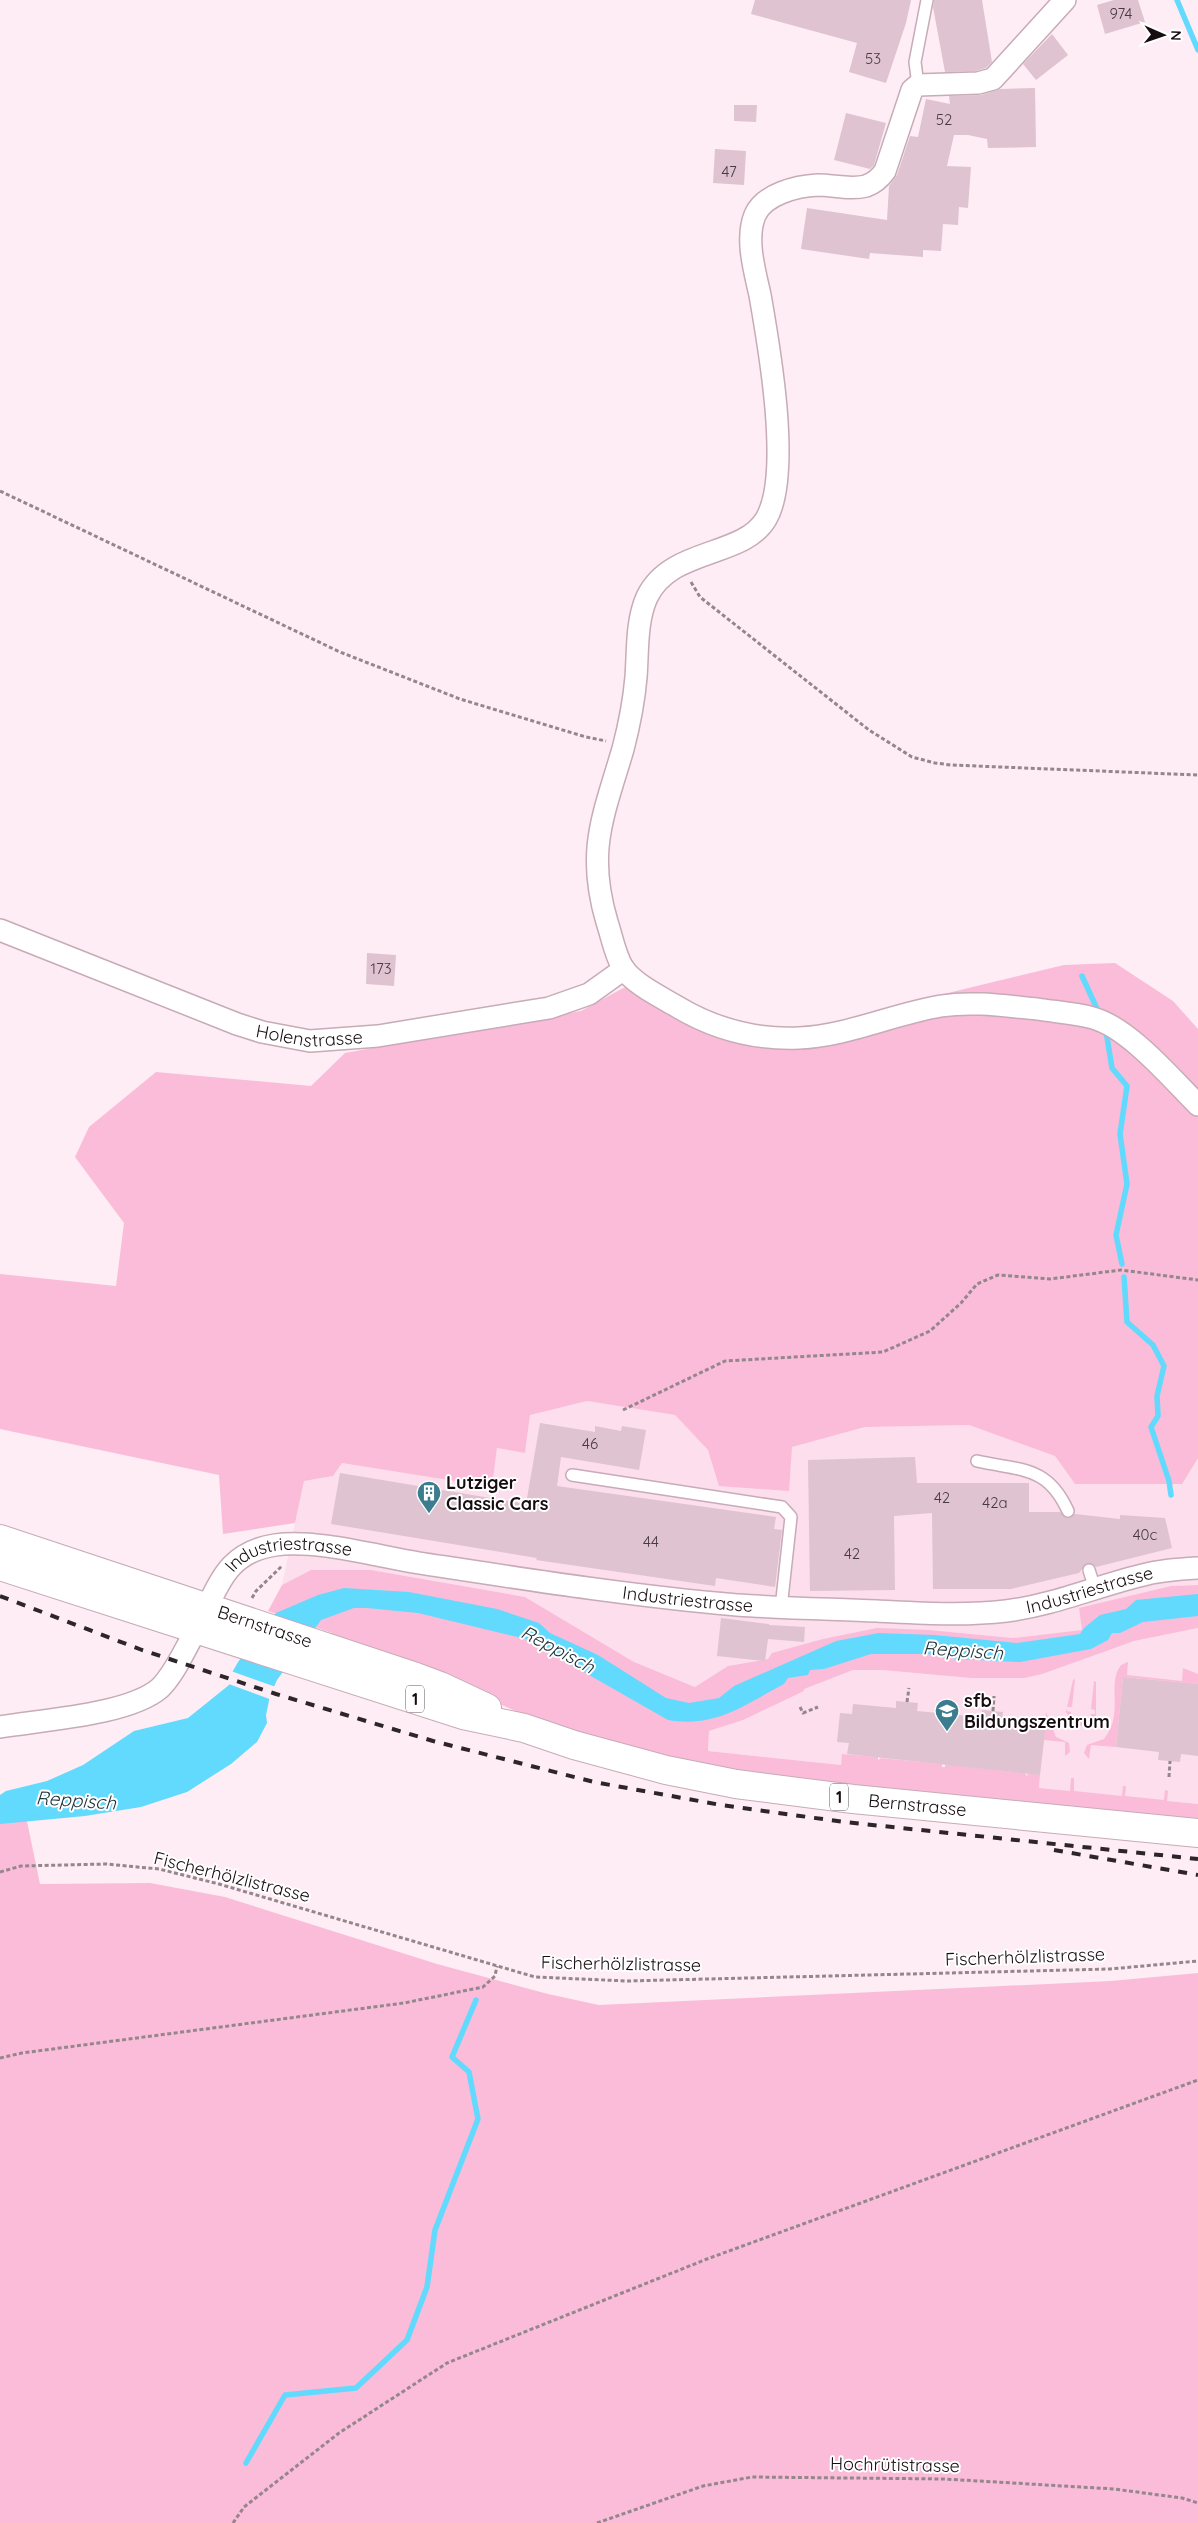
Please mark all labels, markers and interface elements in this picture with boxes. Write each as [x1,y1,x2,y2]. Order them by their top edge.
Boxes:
house number: 974 [1110,4,1133,23]
north arrow [1138,10,1188,60]
text: N [1167,30,1185,41]
house number: 53 [865,49,881,68]
house number: 52 [936,110,952,129]
house number: 47 [721,162,737,181]
house number: 173 [370,959,392,978]
street label: Holenstrasse [254,1019,363,1052]
house number: 46 [582,1434,598,1453]
place label: Lutziger Classic Cars [446,1471,549,1515]
building icon: Lutziger Classic Cars [416,1480,442,1514]
house number: 42 [934,1488,950,1507]
house number: 42a [982,1493,1008,1512]
house number: 40c [1133,1525,1158,1544]
street label: Industriestrasse [220,1532,354,1577]
house number: 44 [643,1532,659,1551]
house number: 42 [844,1544,860,1563]
street label: Industriestrasse [1024,1561,1155,1618]
street label: Industriestrasse [621,1581,754,1617]
street label: Bernstrasse [215,1600,315,1653]
water label: Reppisch [517,1620,600,1679]
water label: Reppisch [922,1635,1005,1665]
road number: 1 [406,1686,424,1712]
place label: sfb Bildungszentrum [964,1689,1110,1733]
school or university icon: sfb Bildungszentrum [934,1698,960,1732]
road number: 1 [830,1784,848,1810]
water label: Reppisch [35,1785,118,1815]
street label: Bernstrasse [867,1789,968,1821]
street label: Fischerhölzlistrasse [152,1846,313,1907]
street label: Fischerhölzlistrasse [945,1942,1105,1971]
street label: Fischerhölzlistrasse [541,1951,701,1976]
street label: Hochrütistrasse [830,2452,960,2477]

